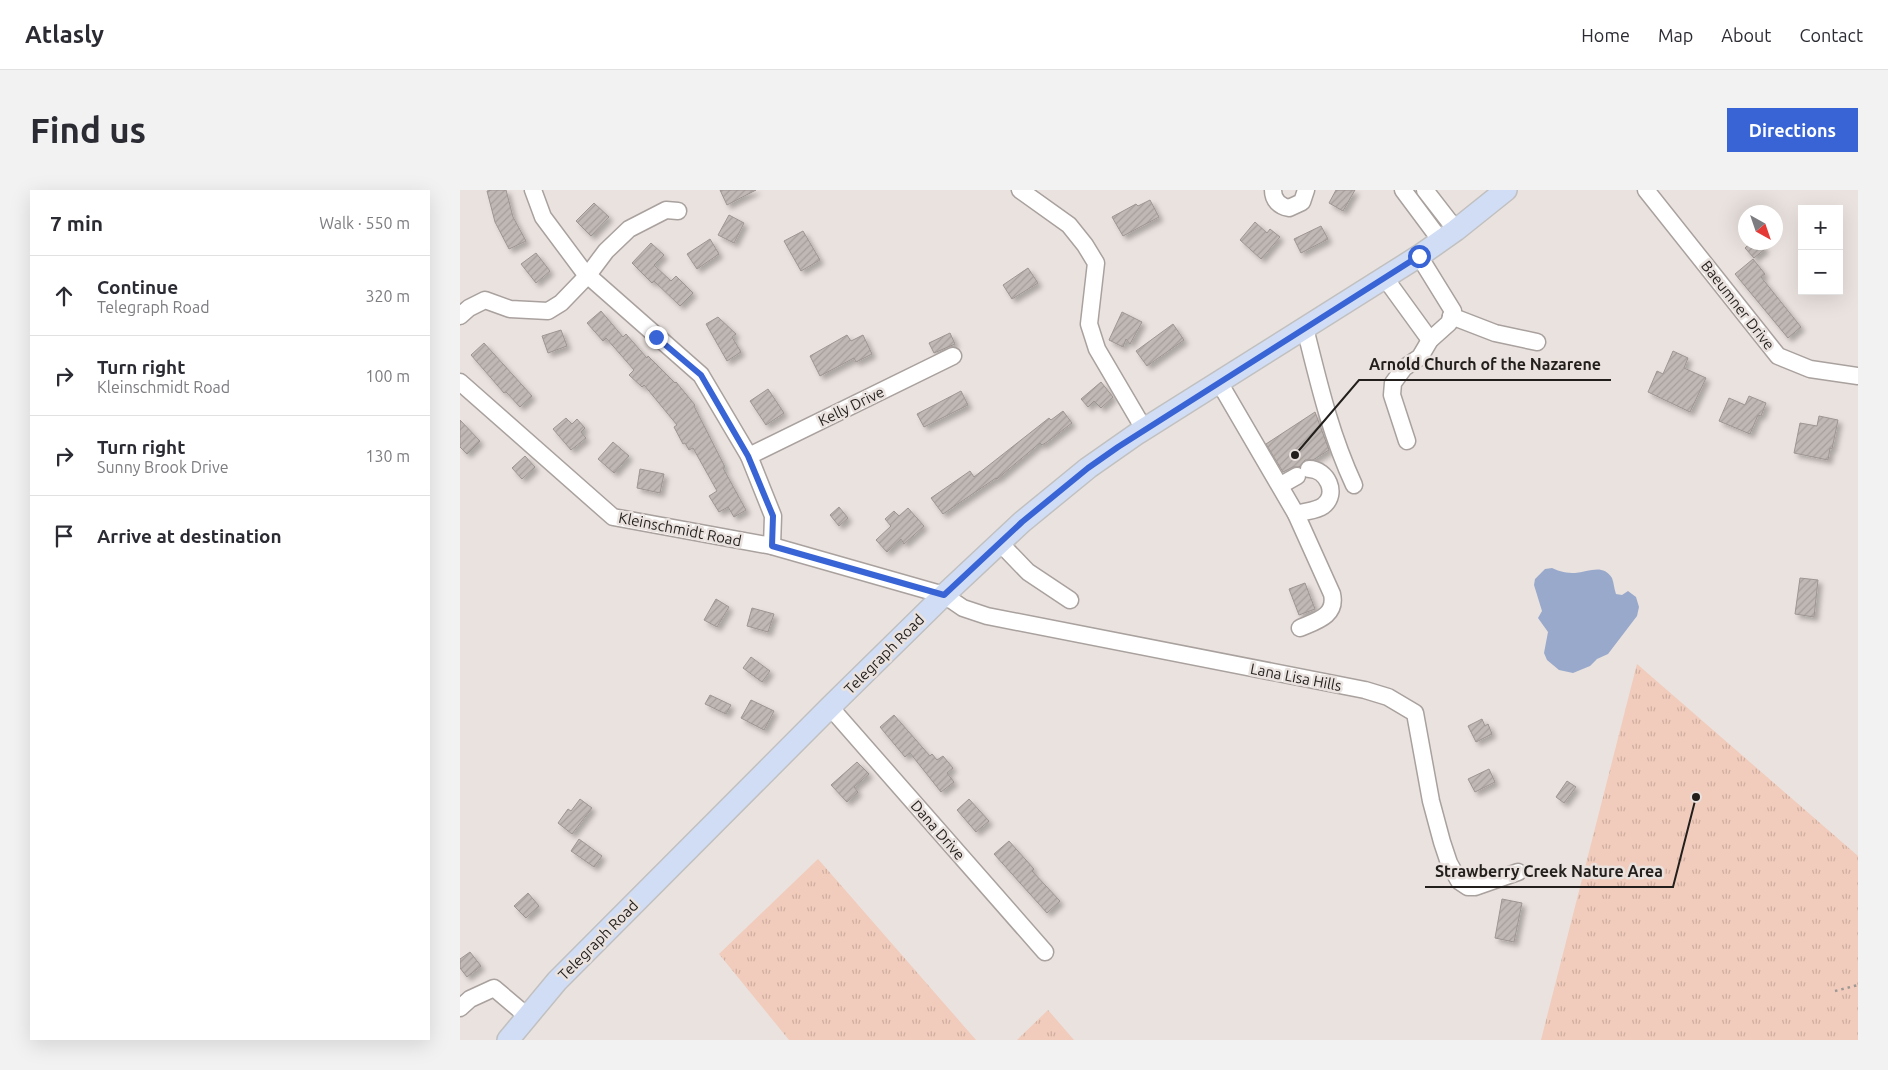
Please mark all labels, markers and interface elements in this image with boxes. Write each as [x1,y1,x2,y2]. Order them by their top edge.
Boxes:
text: Atlasly [25,21,104,48]
text: Home [1581,25,1630,45]
text: Map [1658,25,1693,45]
text: About [1721,25,1771,45]
text: Contact [1799,25,1863,45]
button: Directions [1727,108,1858,152]
text: Find us [30,110,146,150]
north arrow [1738,205,1783,250]
map controls [1798,205,1843,295]
button: + [1798,205,1843,250]
text: 7 min [50,211,103,235]
text: Walk · 550 m [319,214,410,232]
route start [1408,245,1431,268]
button: − [1798,250,1843,295]
street label: Baeumner Drive [1698,257,1778,353]
text: Continue [97,276,178,298]
icon: ahead [50,282,78,310]
text: 320 m [365,287,410,305]
text: Telegraph Road [97,298,210,316]
route end [645,326,668,349]
callout: Arnold Church of the Nazarene [1359,349,1611,380]
text: Arnold Church of the Nazarene [1369,355,1601,373]
text: Turn right [97,356,185,378]
icon: right [50,362,78,390]
text: 100 m [365,367,410,385]
text: Kleinschmidt Road [97,378,230,396]
street label: Kelly Drive [815,383,887,429]
text: Turn right [97,436,185,458]
icon: right [50,442,78,470]
text: 130 m [365,447,410,465]
text: Sunny Brook Drive [97,458,229,476]
street label: Kleinschmidt Road [617,509,743,549]
icon: arrive [50,522,78,550]
text: Arrive at destination [97,525,282,547]
street label: Telegraph Road [841,611,927,697]
street label: Lana Lisa Hills [1249,660,1343,694]
street label: Dana Drive [907,797,969,863]
callout: Strawberry Creek Nature Area [1425,856,1673,887]
text: Strawberry Creek Nature Area [1435,862,1663,880]
street label: Telegraph Road [555,897,641,983]

